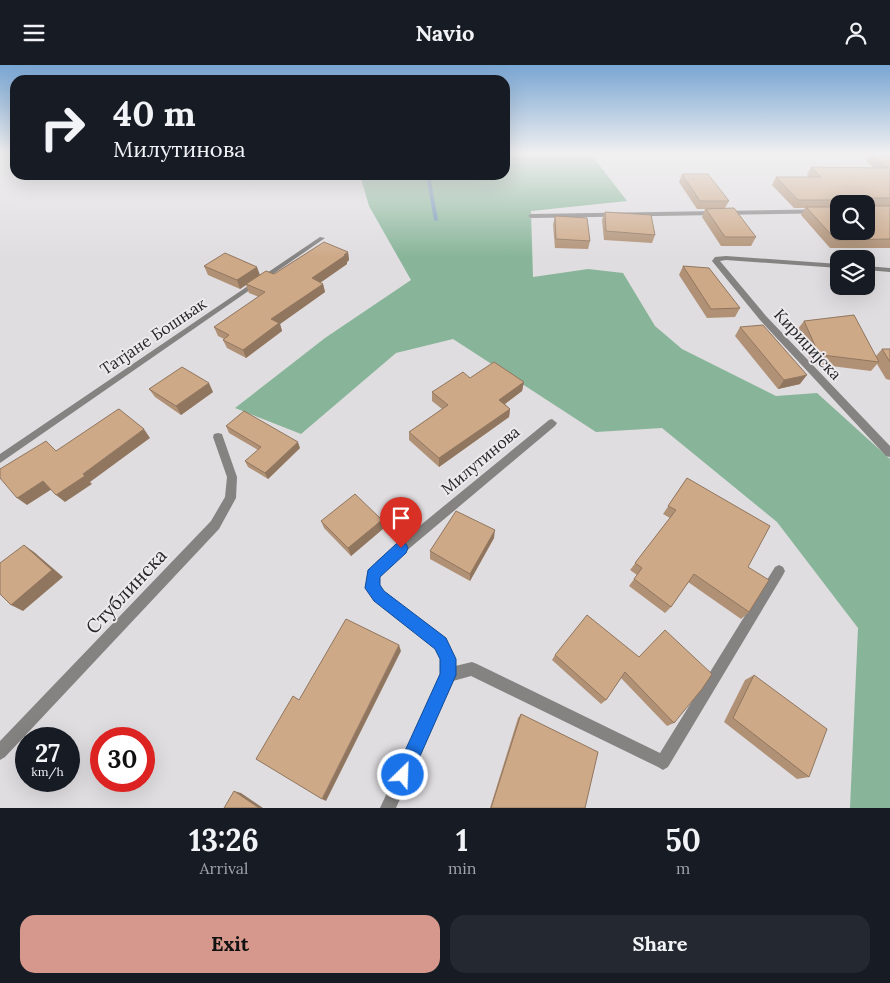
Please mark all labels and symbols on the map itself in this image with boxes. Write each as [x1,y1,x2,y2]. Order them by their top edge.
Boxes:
street label: Татјане Бошњак [96,293,210,379]
street label: Кириџијска [770,304,846,384]
street label: Милутинова [437,421,523,499]
pin [380,497,422,548]
street label: Стублинска [80,543,172,639]
speed limit sign: 30 [90,727,155,792]
position arrow [376,748,428,800]

